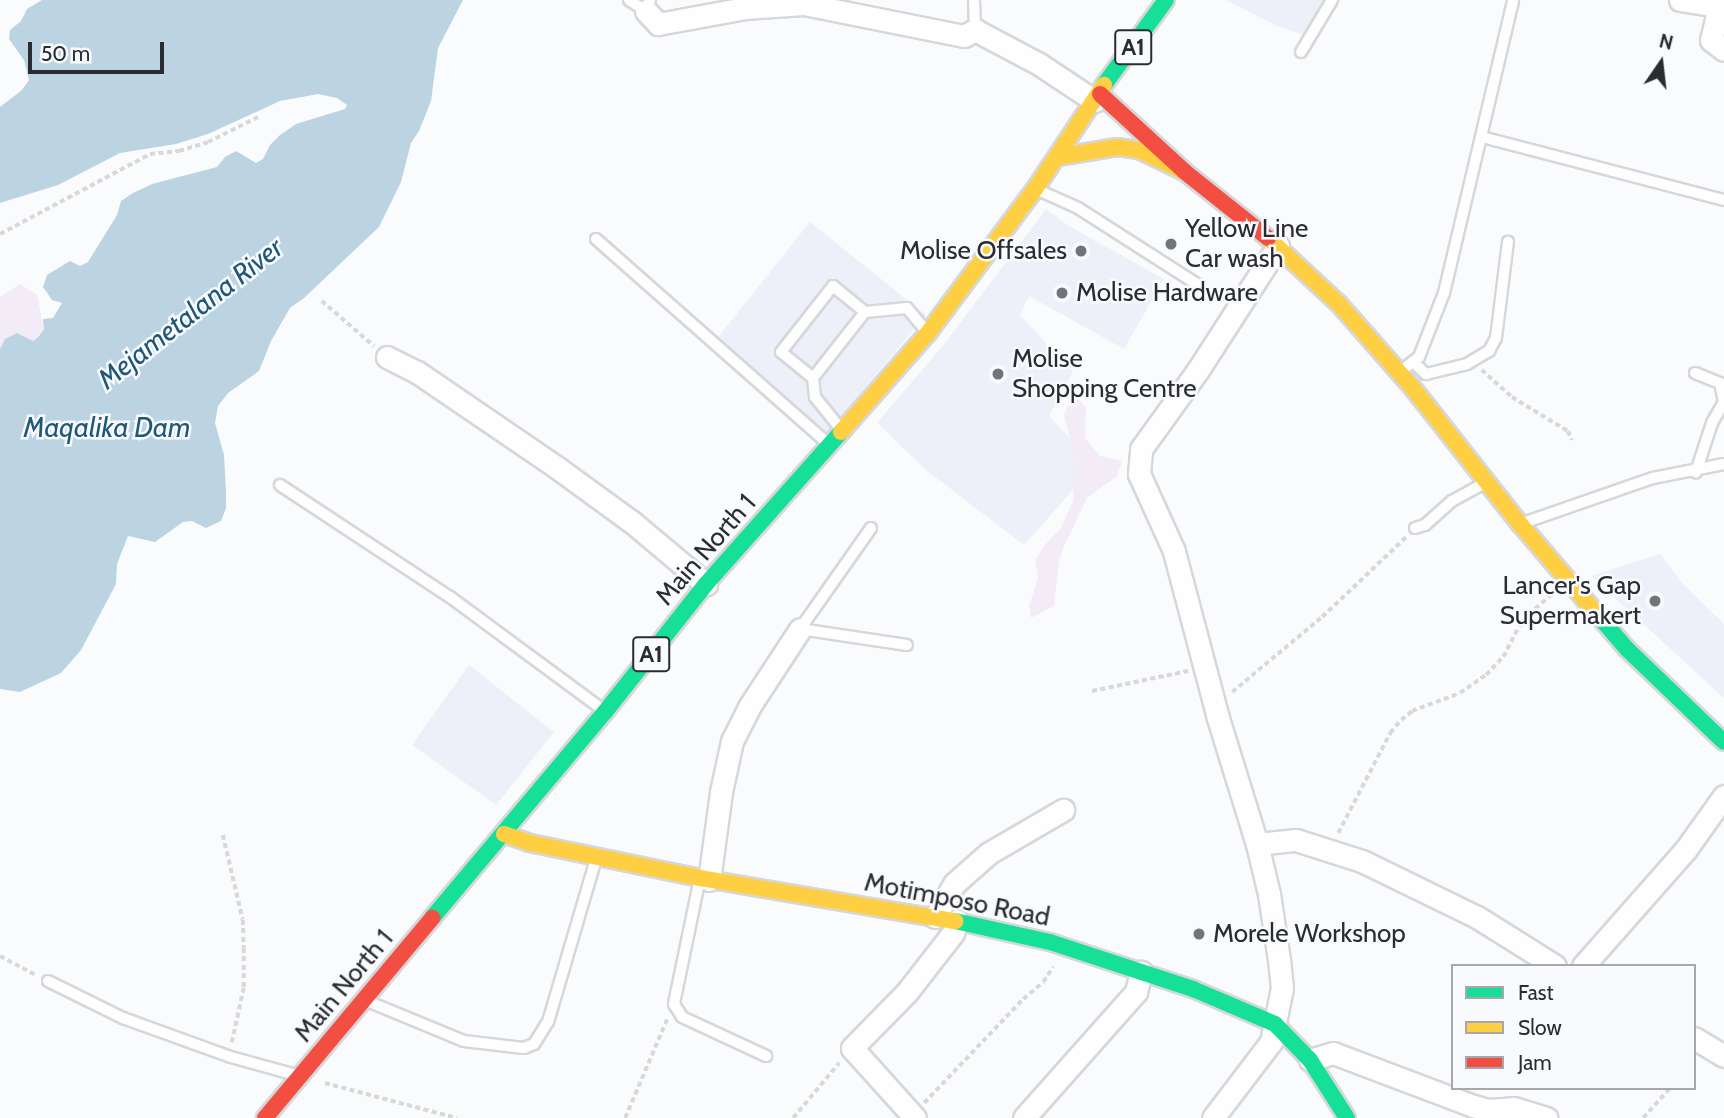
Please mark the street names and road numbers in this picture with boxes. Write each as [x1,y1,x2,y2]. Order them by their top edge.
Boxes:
road number: A1 [1114,27,1152,68]
street label: Main North 1 [649,488,763,612]
road number: A1 [632,634,670,674]
street label: Motimposo Road [862,867,1052,933]
street label: Main North 1 [288,924,400,1048]

